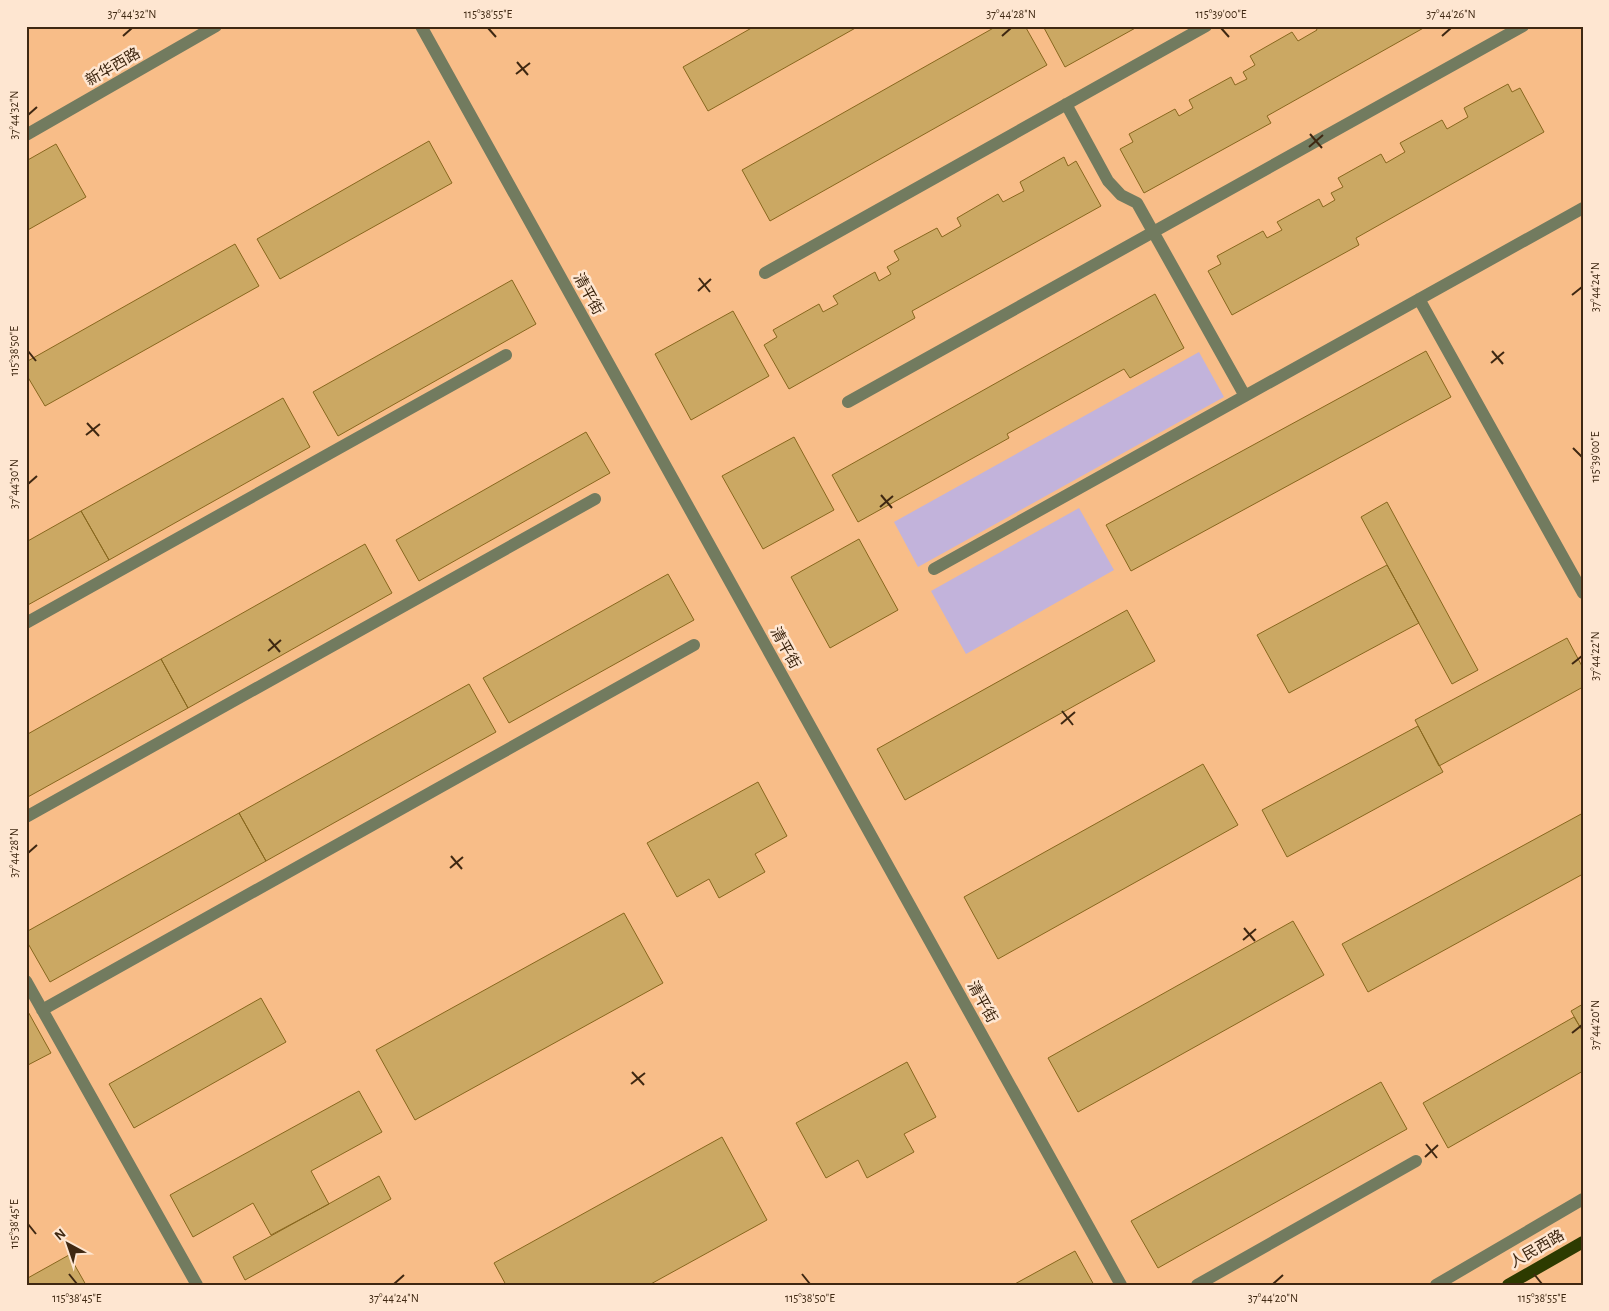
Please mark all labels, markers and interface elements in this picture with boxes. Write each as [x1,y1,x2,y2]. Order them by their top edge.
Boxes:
text: 37°44'32"N [108,8,156,20]
text: 115°38'55"E [464,8,513,20]
text: 37°44'28"N [986,8,1036,20]
text: 115°39'00"E [1195,8,1247,20]
text: 37°44'26"N [1426,8,1476,20]
street label: 新华西路 [82,44,143,88]
text: 37°44'32"N [8,91,20,139]
text: 37°44'24"N [1589,262,1601,312]
street label: 清平街 [571,270,606,317]
text: 115°38'50"E [8,326,20,376]
text: 115°39'00"E [1589,431,1601,483]
text: 37°44'30"N [8,459,20,509]
street label: 清平街 [768,624,803,671]
text: 37°44'22"N [1589,631,1601,681]
text: 37°44'28"N [8,828,20,878]
street label: 清平街 [965,978,1000,1025]
text: 37°44'20"N [1589,1000,1601,1050]
text: 115°38'45"E [8,1199,20,1249]
north arrow [42,1218,92,1268]
text: N [52,1226,69,1243]
street label: 人民西路 [1507,1227,1567,1270]
text: 115°38'45"E [52,1292,102,1304]
text: 37°44'24"N [369,1292,419,1304]
text: 115°38'50"E [785,1292,835,1304]
text: 37°44'20"N [1248,1292,1298,1304]
text: 115°38'55"E [1518,1292,1567,1304]

